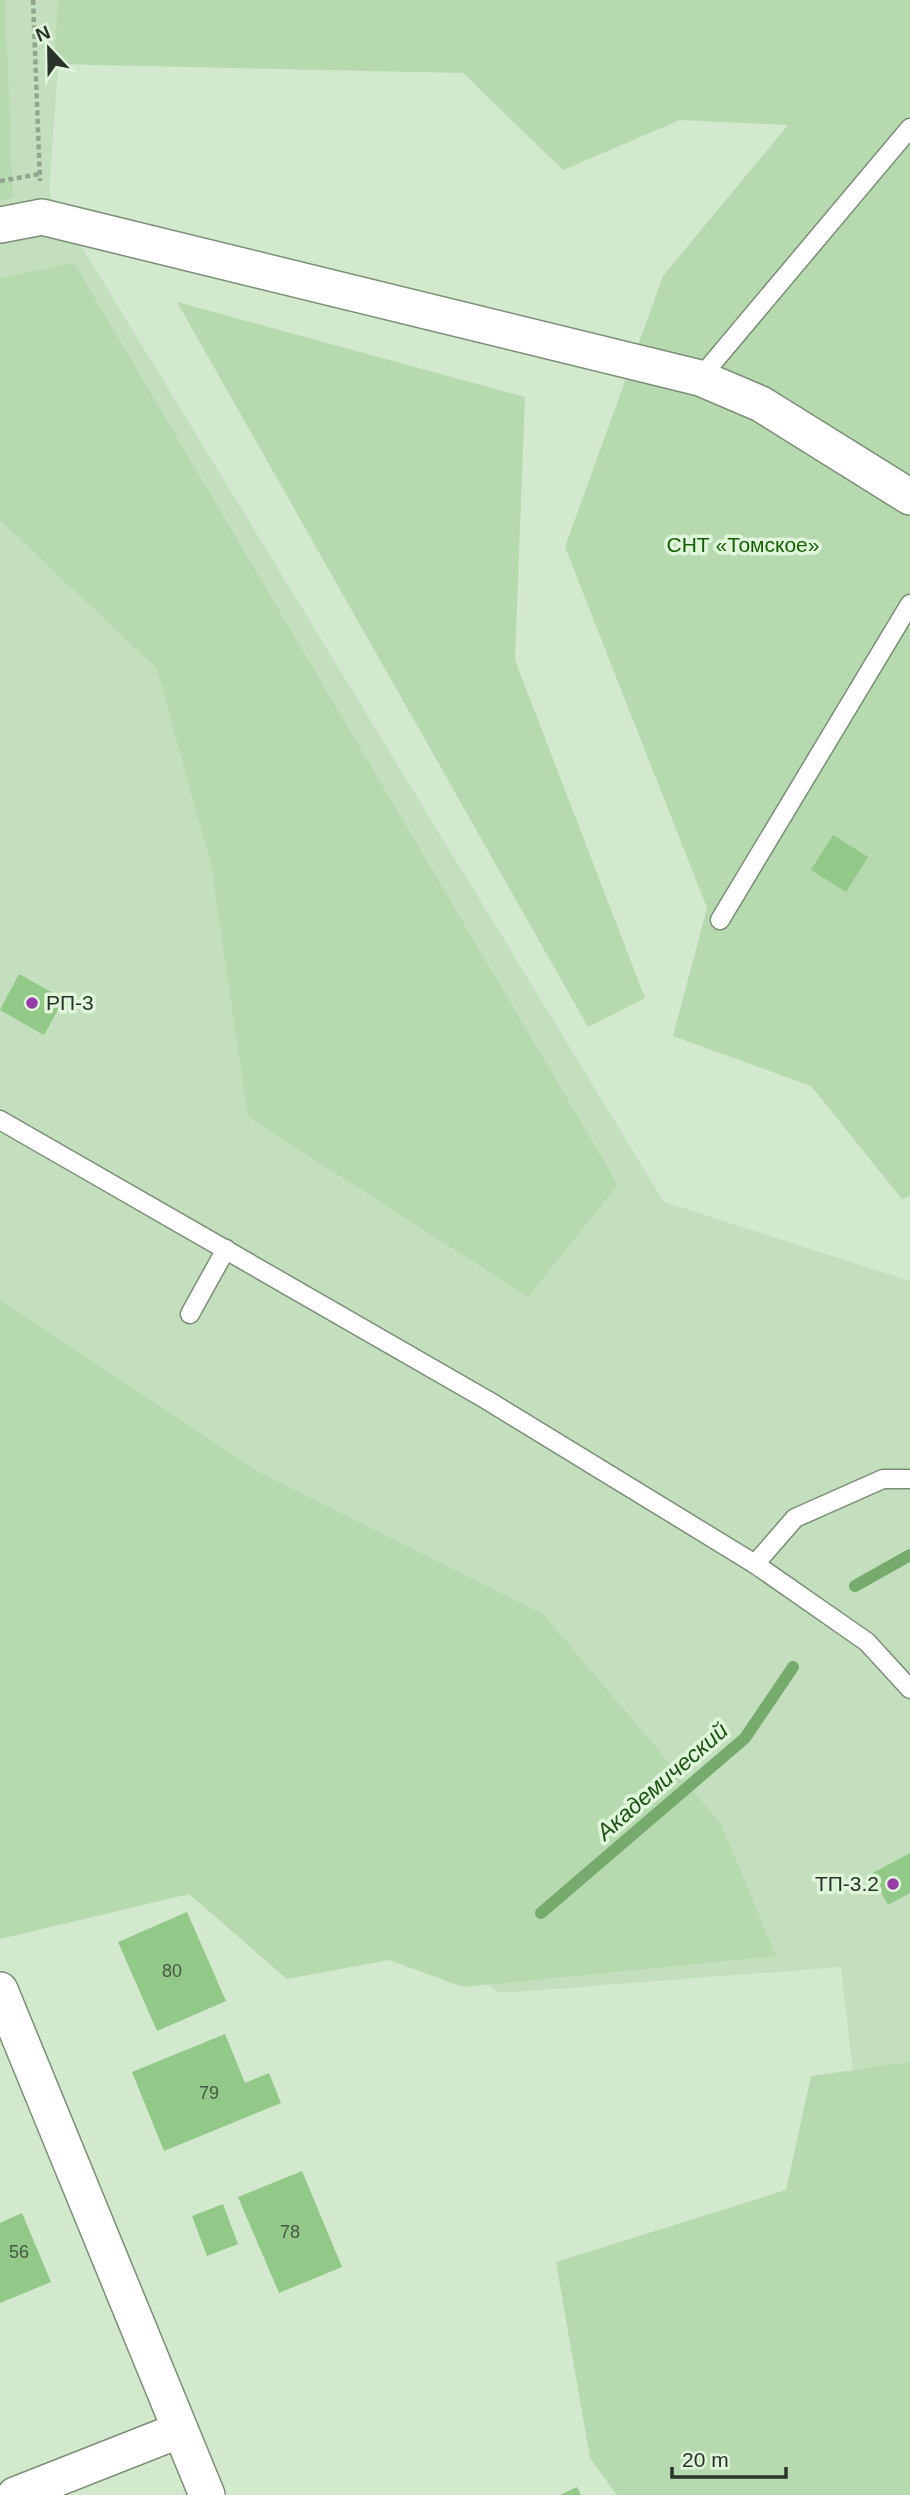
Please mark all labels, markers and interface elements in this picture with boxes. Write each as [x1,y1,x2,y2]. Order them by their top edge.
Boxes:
north arrow [14,14,84,84]
text: N [33,21,53,46]
park label: СНТ «Томское» [667,533,819,556]
place label: РП-3 [46,991,94,1014]
marker: РП-3 [24,995,40,1011]
water label: Академический [590,1717,733,1846]
place label: ТП-3.2 [815,1872,879,1895]
marker: ТП-3.2 [885,1876,901,1892]
house number: 80 [162,1961,182,1981]
house number: 79 [199,2083,219,2103]
house number: 78 [280,2222,300,2242]
house number: 56 [9,2242,29,2262]
scale bar [672,2436,786,2480]
text: 20 m [682,2448,729,2471]

